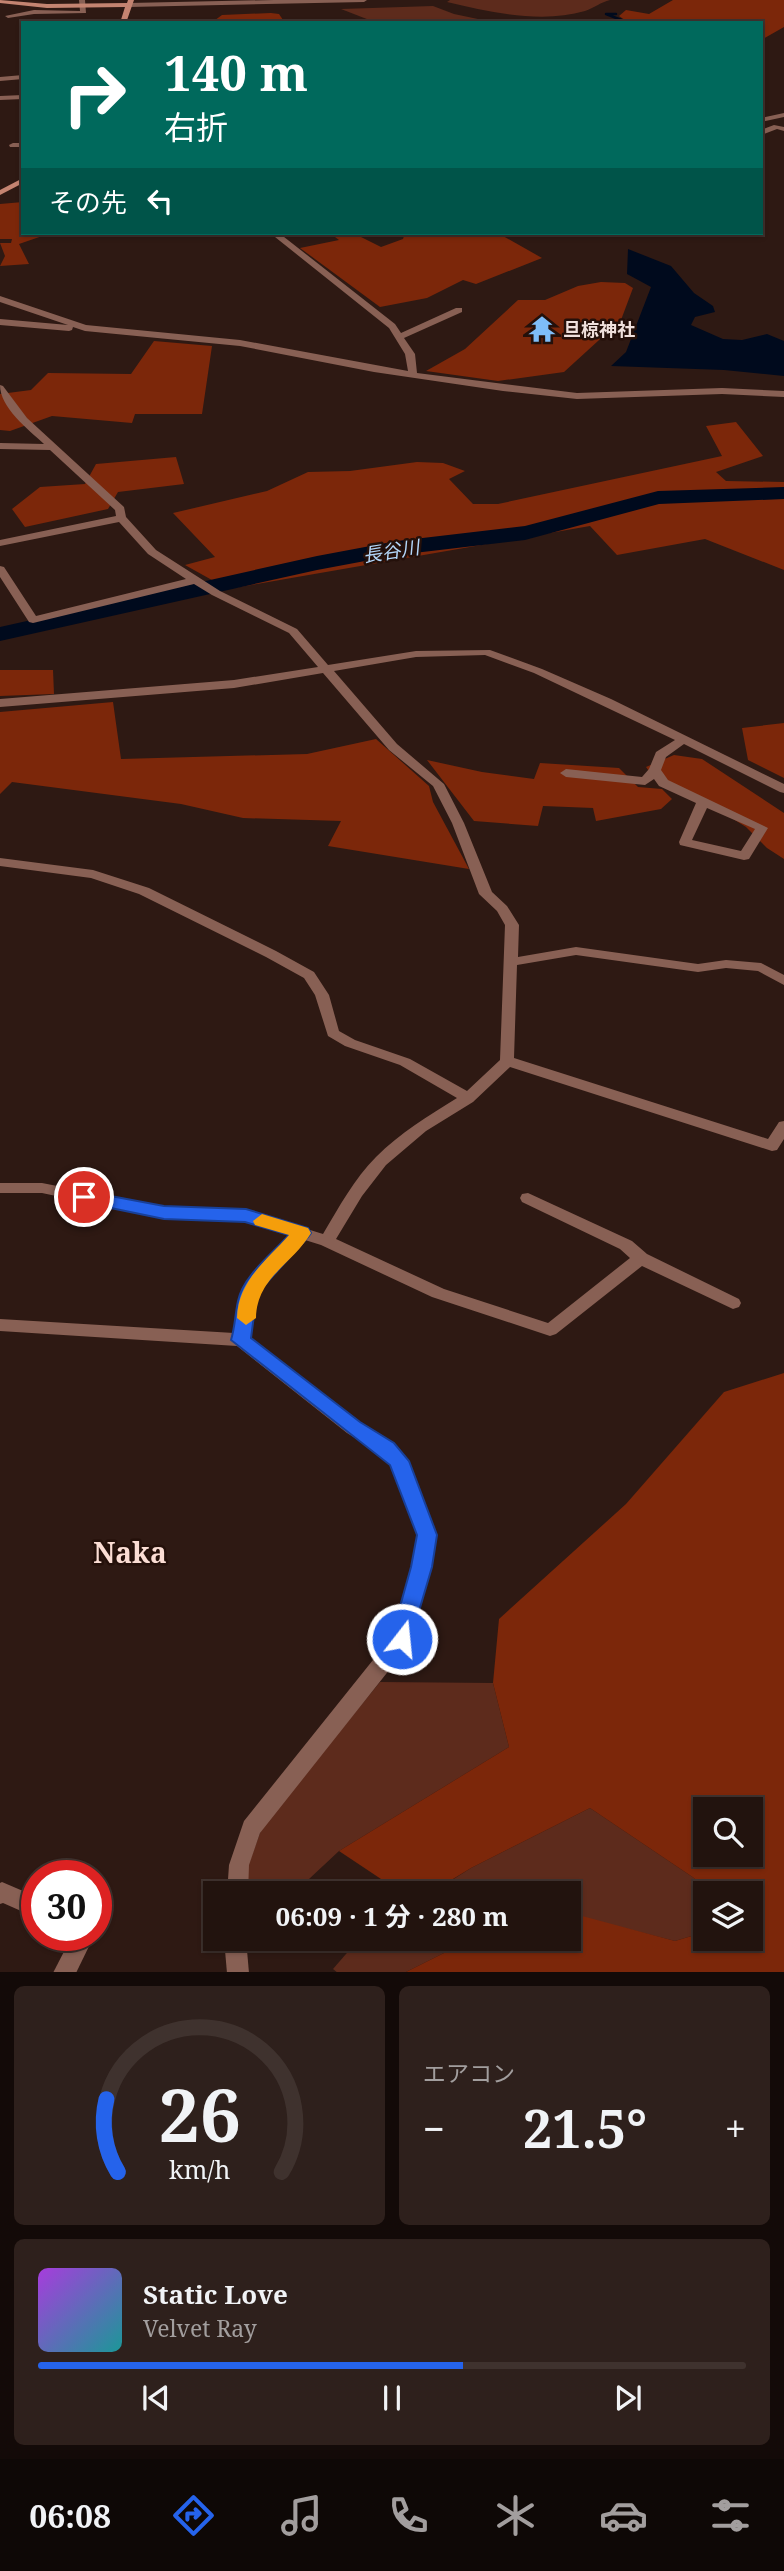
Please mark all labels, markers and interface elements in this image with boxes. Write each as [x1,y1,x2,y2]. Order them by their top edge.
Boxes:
text: 140 m [164,39,308,105]
icon: right [49,49,140,140]
text: 右折 [164,105,228,148]
icon: left [141,182,179,220]
text: その先 [49,184,127,220]
temple icon: 旦椋神社 [527,314,557,344]
place label: 旦椋神社 [563,317,635,341]
water label: 長谷川 [361,533,423,568]
pin [54,1167,114,1227]
icon: arrive [65,1178,103,1216]
district label: Naka [93,1533,167,1571]
position arrow [365,1602,439,1676]
map controls [693,1797,763,1951]
button: search [693,1797,763,1867]
speed limit sign: 30 [21,1860,112,1951]
button: layers [693,1881,763,1951]
text: 06:09 · 1 分 · 280 m [276,1898,508,1934]
text: エアコン [423,2057,515,2089]
text: 26 [158,2064,241,2163]
text: 21.5° [523,2092,647,2163]
text: − [423,2102,445,2154]
text: + [725,2102,746,2154]
text: km/h [169,2151,230,2185]
text: Static Love [143,2276,288,2312]
text: Velvet Ray [143,2312,257,2344]
icon: previous [137,2379,175,2417]
icon: pause [373,2379,411,2417]
icon: next [609,2379,647,2417]
icon: directions [169,2491,218,2540]
icon: music [277,2491,326,2540]
icon: phone [384,2491,433,2540]
icon: climate [491,2491,540,2540]
icon: car [599,2491,648,2540]
icon: filters [706,2491,755,2540]
text: 06:08 [29,2494,111,2537]

